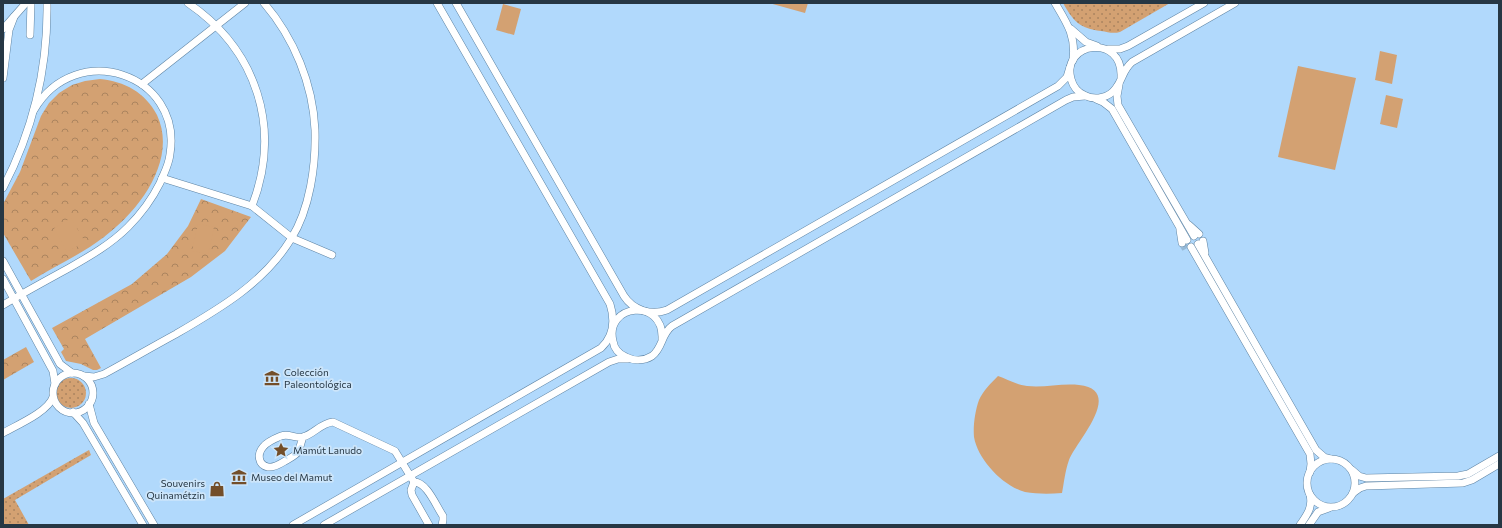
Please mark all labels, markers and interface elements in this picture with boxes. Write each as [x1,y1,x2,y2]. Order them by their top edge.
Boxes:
place label: Colección Paleontológica [284,366,352,390]
museum icon: Colección Paleontológica [263,369,281,387]
place icon: Mamút Lanudo [272,441,290,459]
place label: Mamút Lanudo [293,444,362,456]
museum icon: Museo del Mamut [230,468,248,486]
place label: Museo del Mamut [251,471,332,483]
place label: Souvenirs Quinamétzin [146,477,205,501]
shop icon: Souvenirs Quinamétzin [208,480,226,498]

